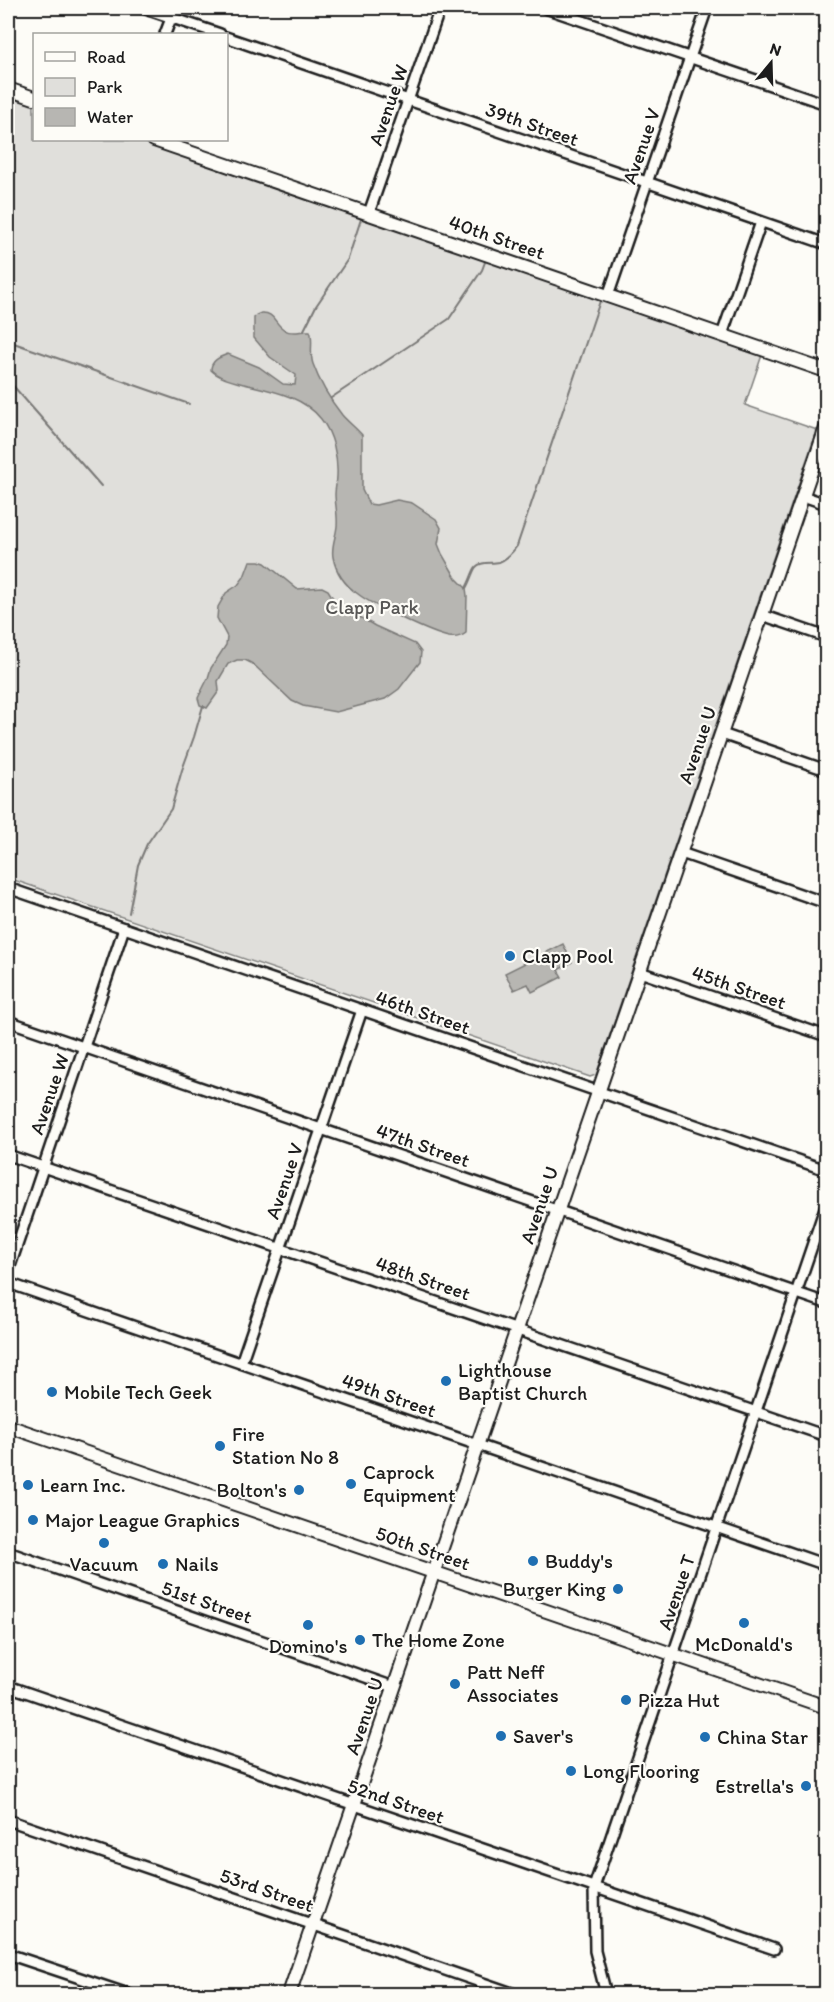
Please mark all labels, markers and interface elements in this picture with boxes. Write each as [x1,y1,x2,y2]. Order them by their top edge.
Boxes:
legend [33,33,228,141]
north arrow [741,33,801,93]
text: N [768,39,784,60]
text: Road [87,46,126,68]
street label: Avenue W [363,61,413,149]
text: Park [87,76,122,98]
street label: 39th Street [482,97,582,151]
street label: Avenue V [617,105,665,187]
text: Water [87,106,133,128]
street label: 40th Street [446,209,549,265]
park label: Clapp Park [325,595,419,619]
street label: Avenue U [673,703,721,787]
place label: Clapp Pool [522,944,614,968]
marker: Clapp Pool [503,949,517,963]
street label: 45th Street [689,960,790,1014]
street label: 46th Street [373,985,474,1039]
street label: Avenue W [24,1050,74,1138]
street label: 47th Street [373,1118,473,1172]
street label: Avenue V [260,1140,308,1222]
street label: Avenue U [515,1163,563,1247]
street label: 48th Street [373,1251,474,1306]
place label: Lighthouse Baptist Church [458,1358,587,1405]
street label: 49th Street [339,1368,440,1422]
marker: Lighthouse Baptist Church [439,1374,453,1388]
place label: Mobile Tech Geek [64,1380,212,1404]
marker: Mobile Tech Geek [45,1385,59,1399]
place label: Fire Station No 8 [232,1422,339,1469]
marker: Fire Station No 8 [213,1439,227,1453]
place label: Caprock Equipment [363,1460,456,1507]
place label: Learn Inc. [40,1473,126,1497]
marker: Caprock Equipment [344,1477,358,1491]
marker: Learn Inc. [21,1478,35,1492]
place label: Bolton's [217,1478,287,1502]
marker: Bolton's [292,1483,306,1497]
place label: Major League Graphics [45,1508,240,1532]
marker: Major League Graphics [26,1513,40,1527]
street label: 50th Street [373,1521,474,1576]
marker: Vacuum [97,1536,111,1550]
place label: Buddy's [545,1549,613,1573]
street label: Avenue T [652,1551,700,1633]
place label: Vacuum [70,1552,138,1576]
place label: Nails [175,1552,219,1576]
marker: Buddy's [526,1554,540,1568]
marker: Nails [156,1557,170,1571]
street label: 51st Street [159,1575,256,1629]
place label: Burger King [503,1577,607,1601]
marker: Burger King [611,1582,625,1596]
marker: McDonald's [737,1616,751,1630]
marker: Domino's [301,1618,315,1632]
place label: The Home Zone [372,1628,505,1652]
place label: McDonald's [695,1632,793,1656]
marker: The Home Zone [353,1633,367,1647]
place label: Domino's [269,1634,347,1658]
place label: Patt Neff Associates [467,1660,559,1707]
street label: Avenue U [340,1674,388,1758]
marker: Patt Neff Associates [448,1677,462,1691]
place label: Pizza Hut [638,1688,720,1712]
marker: Pizza Hut [619,1693,633,1707]
place label: Saver's [513,1724,574,1748]
place label: China Star [717,1725,808,1749]
marker: Saver's [494,1729,508,1743]
marker: China Star [698,1730,712,1744]
place label: Long Flooring [583,1759,700,1783]
marker: Long Flooring [564,1764,578,1778]
street label: 52nd Street [344,1773,448,1829]
place label: Estrella's [715,1774,794,1798]
marker: Estrella's [799,1779,813,1793]
street label: 53rd Street [217,1863,318,1917]

